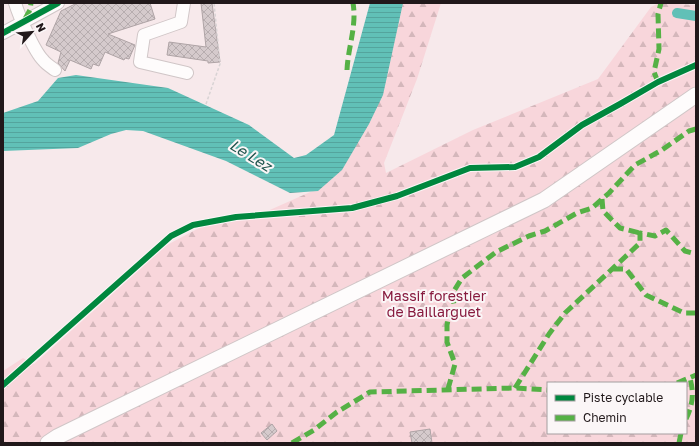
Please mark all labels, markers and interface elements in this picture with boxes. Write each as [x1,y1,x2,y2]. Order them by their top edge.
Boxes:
north arrow [12,12,52,52]
text: N [34,21,49,34]
water label: Le Lez [227,135,276,175]
park label: Massif forestier de Baillarguet [382,287,487,320]
legend [547,382,687,434]
text: Piste cyclable [583,390,663,405]
text: Chemin [583,410,627,425]

